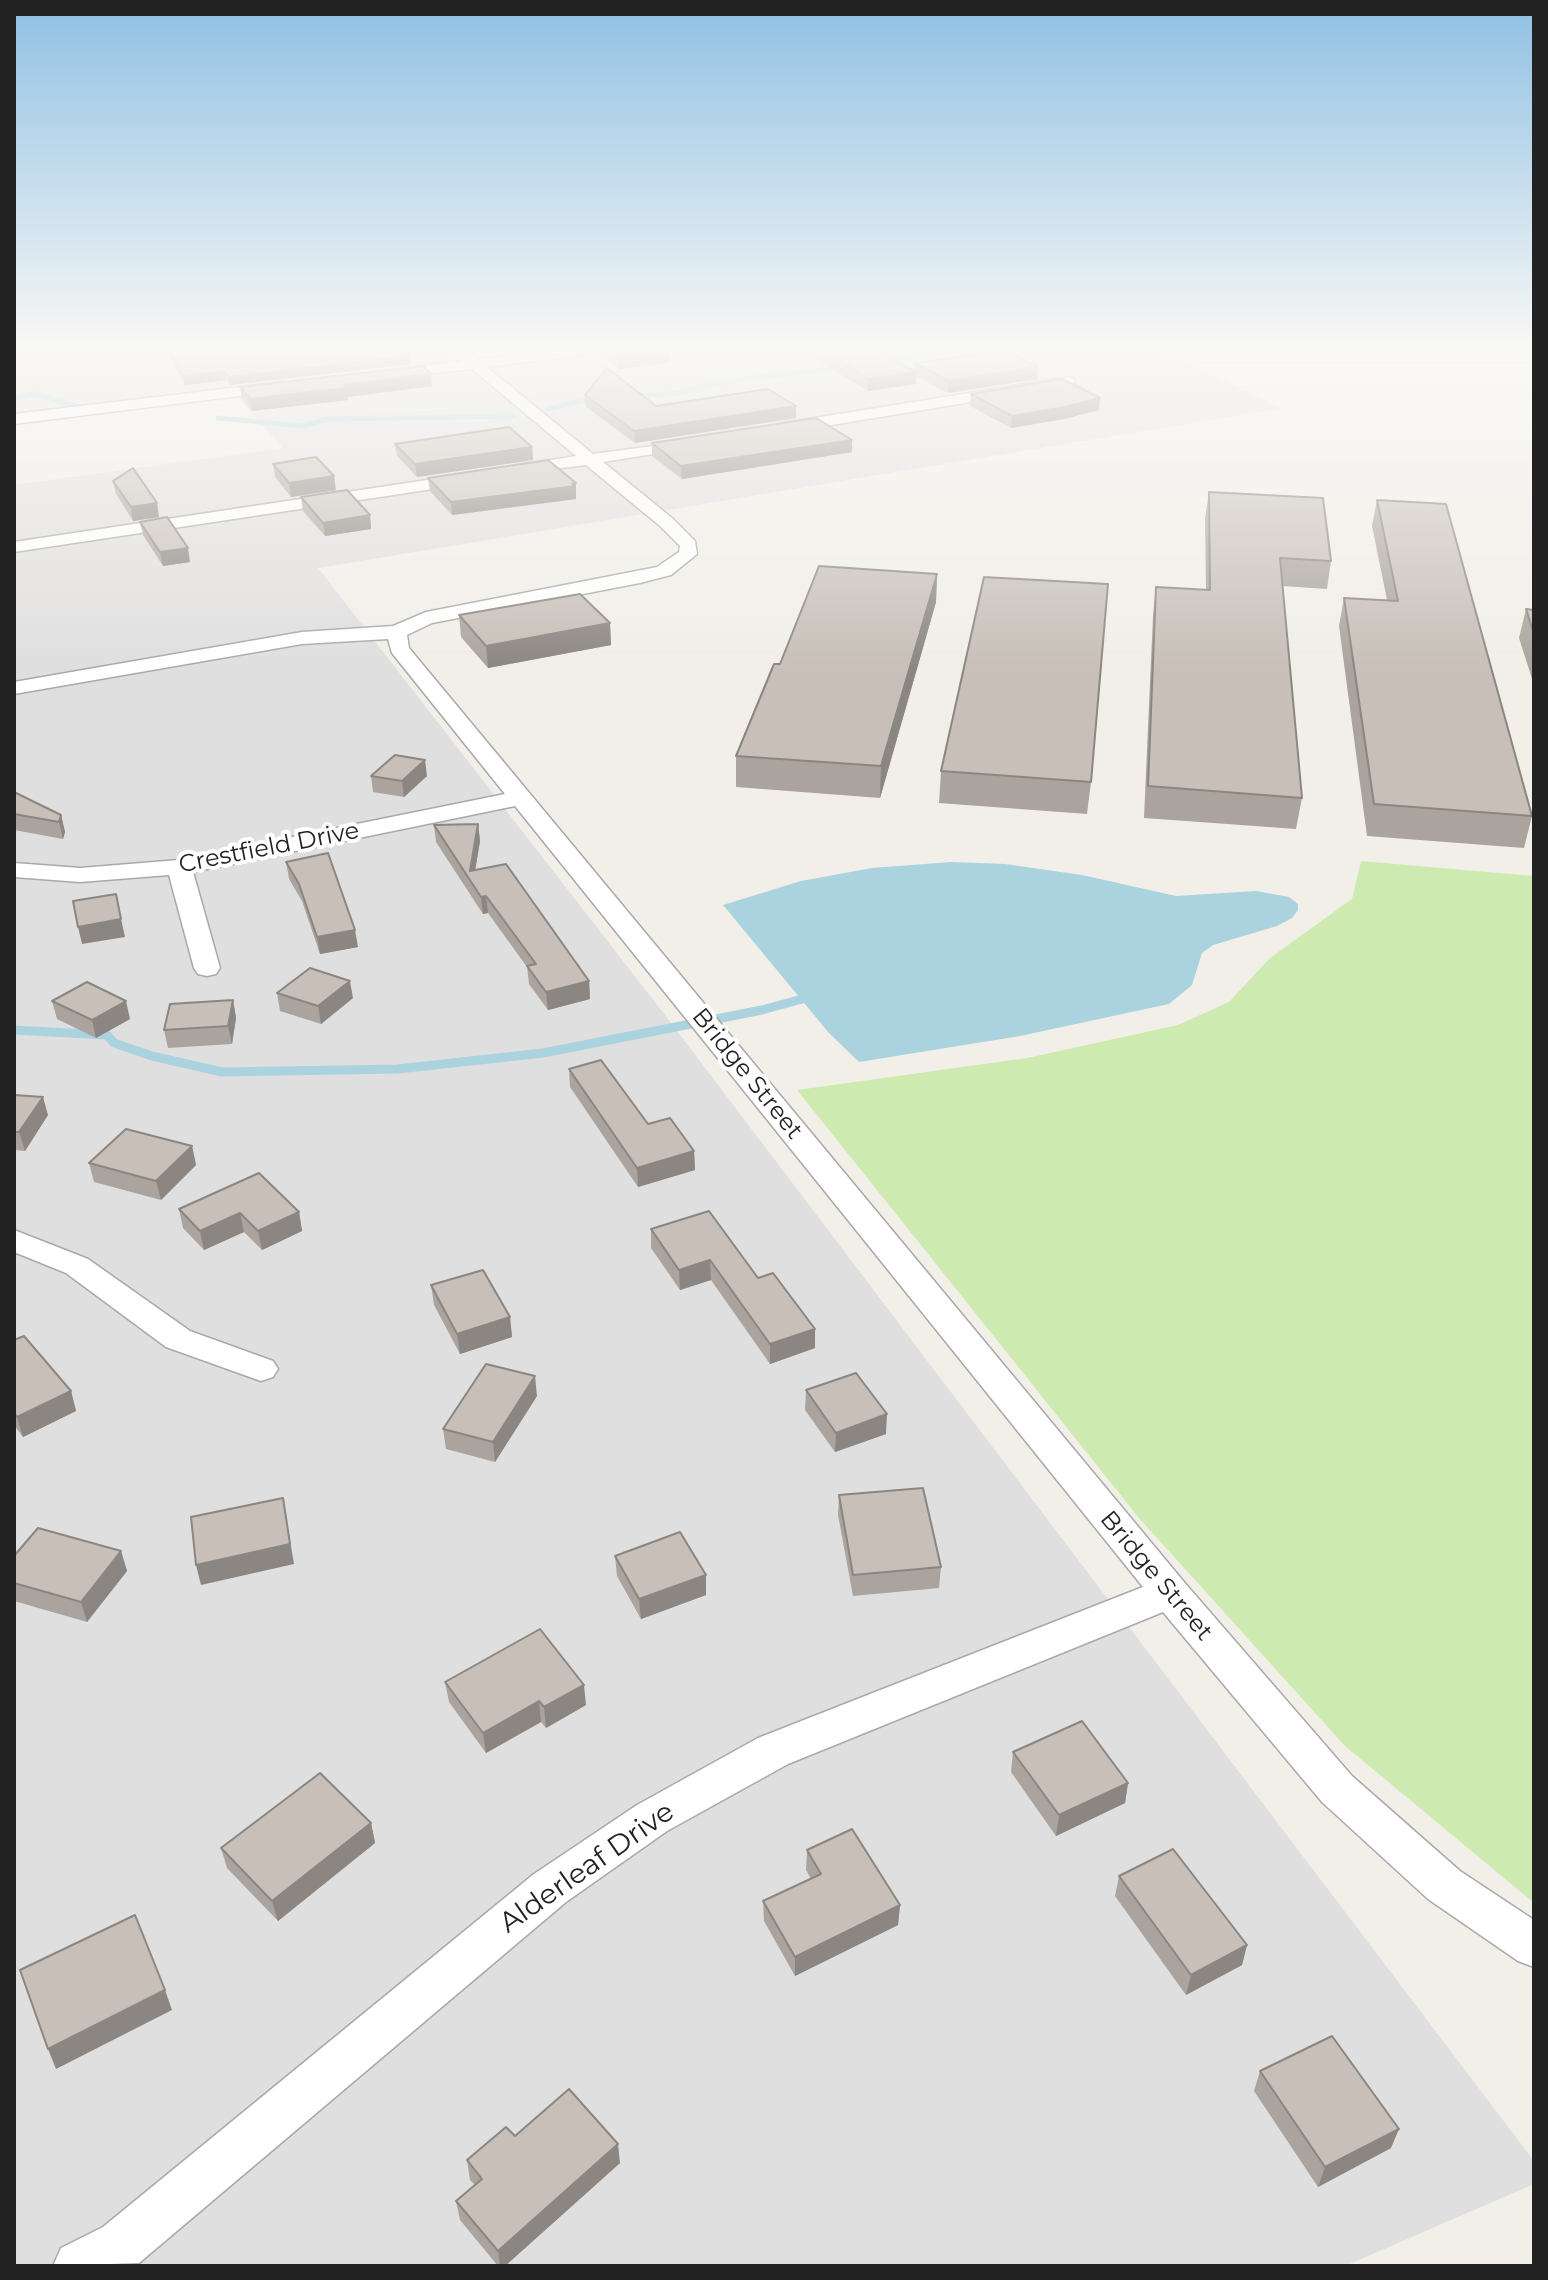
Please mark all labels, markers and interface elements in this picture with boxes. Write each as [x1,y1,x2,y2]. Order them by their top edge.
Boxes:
street label: Crestfield Drive [176,816,362,880]
street label: Bridge Street [685,1003,809,1145]
street label: Bridge Street [1094,1505,1218,1647]
street label: Alderleaf Drive [493,1795,681,1941]

